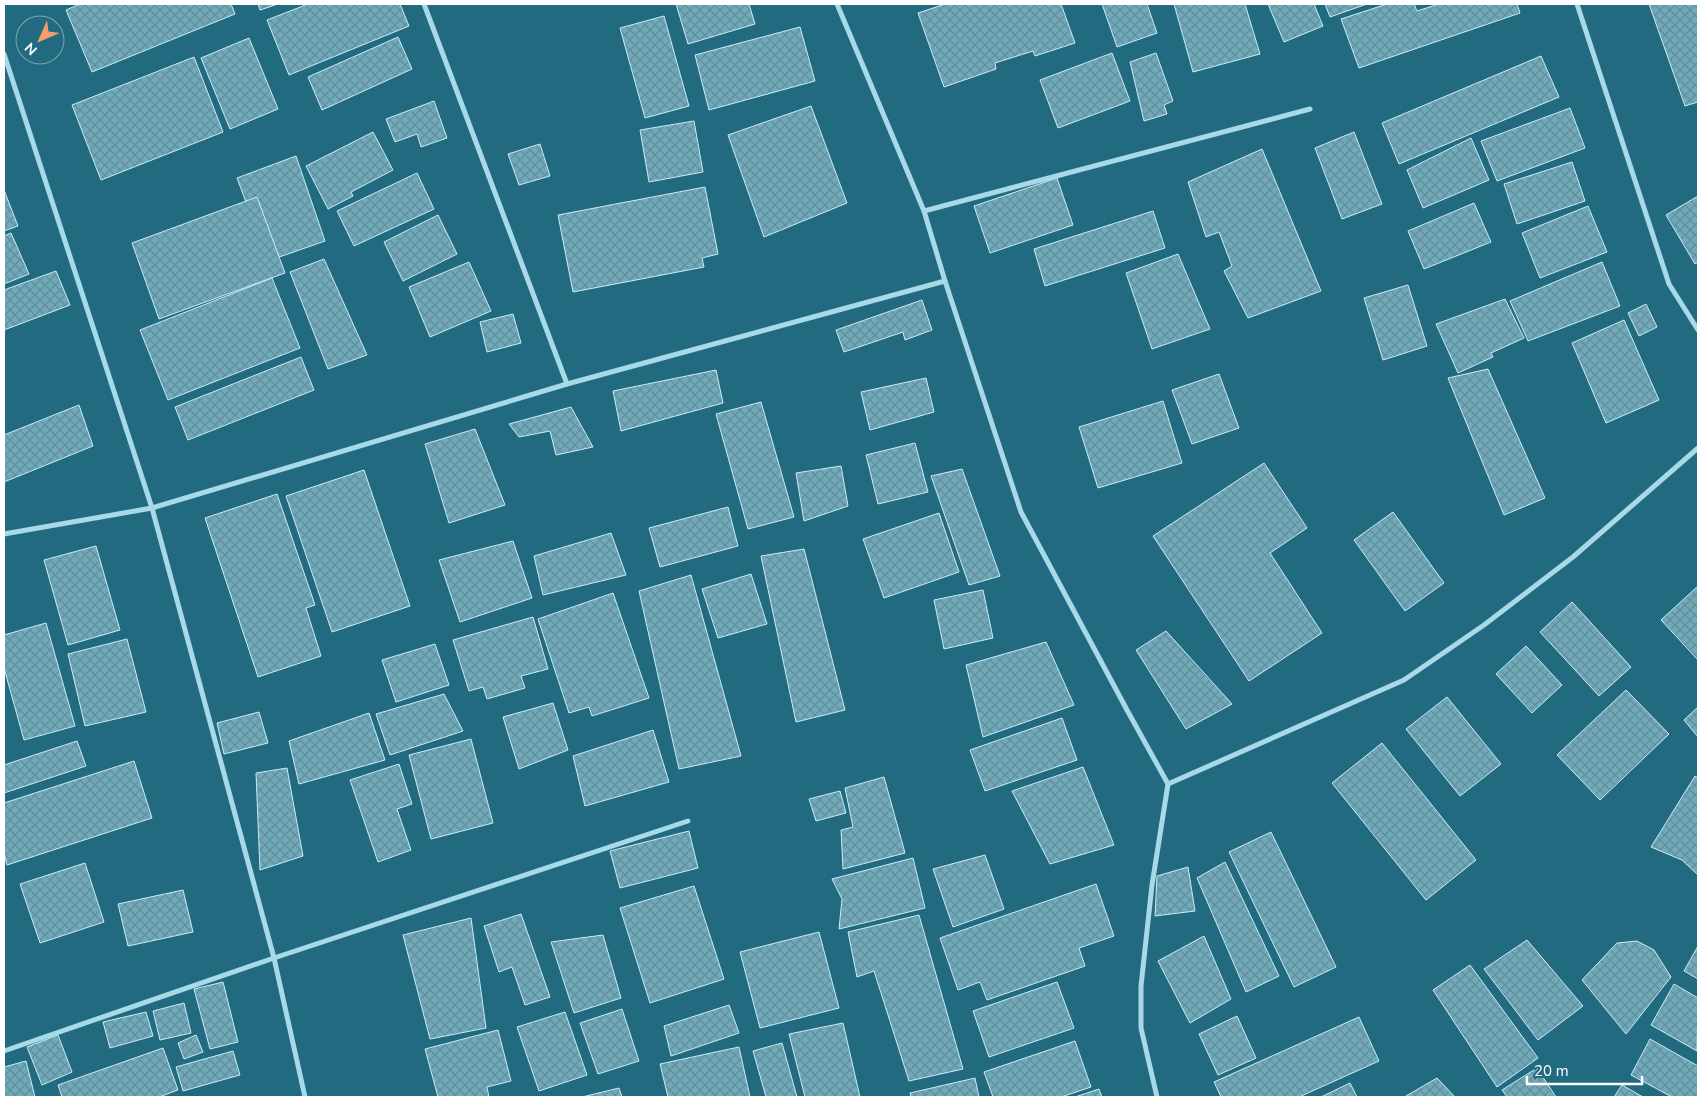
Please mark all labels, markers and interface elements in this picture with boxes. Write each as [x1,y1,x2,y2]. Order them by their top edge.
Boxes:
north arrow [15,15,65,65]
text: N [21,38,42,59]
scale bar [1527,1054,1642,1086]
text: 20 m [1534,1061,1569,1081]

